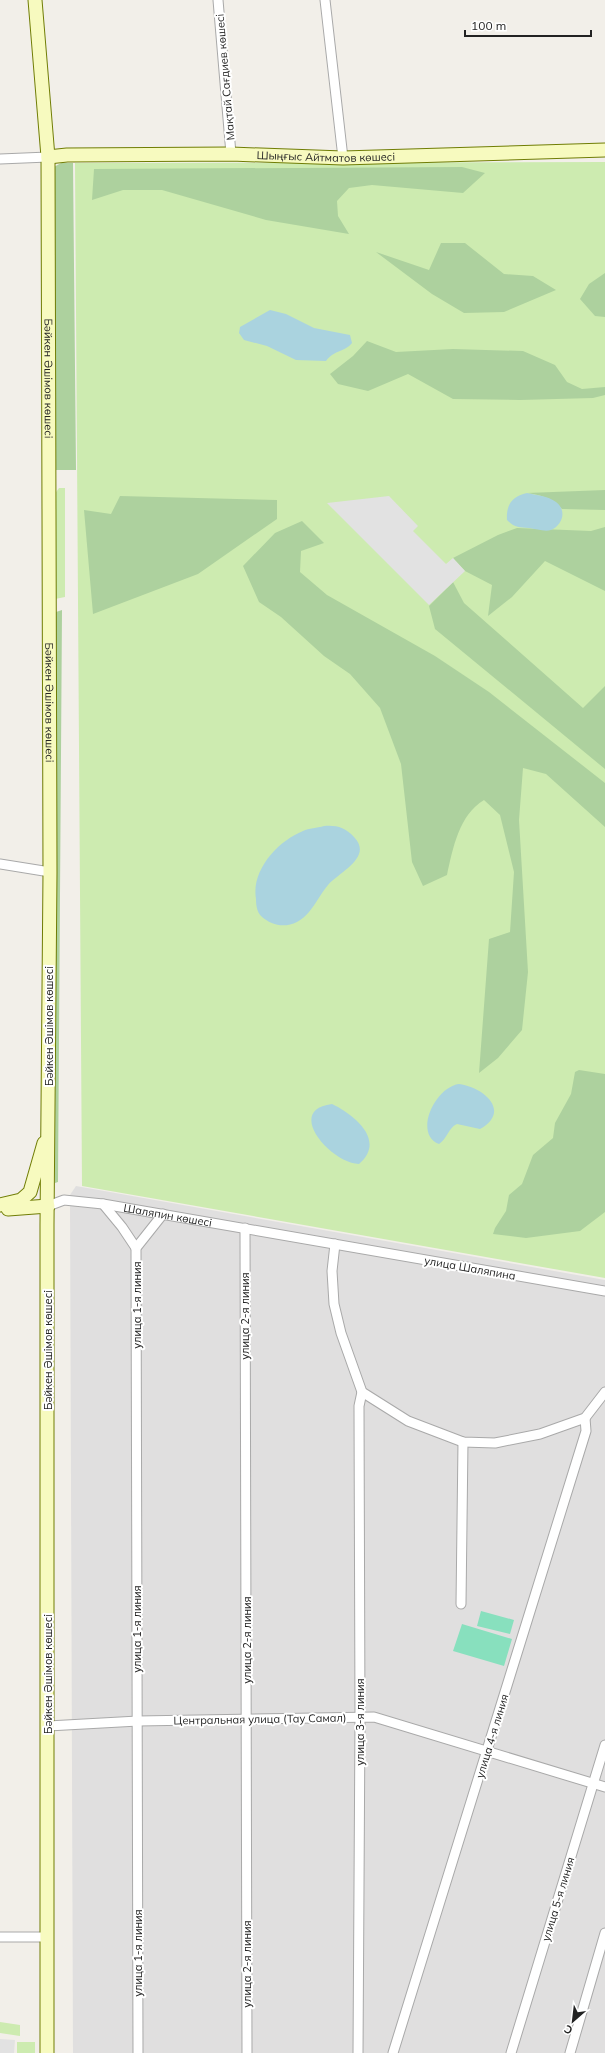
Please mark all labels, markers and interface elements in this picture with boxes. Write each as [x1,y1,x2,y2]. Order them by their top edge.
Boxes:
scale bar [465,12,591,38]
street label: Мақтай Сағдиев көшесі [212,13,238,141]
text: 100 m [471,18,506,33]
street label: Шыңғыс Айтматов көшесі [256,148,395,165]
street label: Бәйкен Әшімов көшесі [41,318,56,439]
street label: Бәйкен Әшімов көшесі [42,642,57,763]
street label: Бәйкен Әшімов көшесі [42,966,56,1086]
street label: Шаляпин көшесі [122,1201,213,1230]
street label: улица Шаляпина [423,1253,517,1283]
street label: улица 1-я линия [130,1261,144,1349]
street label: улица 2-я линия [238,1272,252,1360]
street label: Бәйкен Әшімов көшесі [41,1290,55,1410]
street label: улица 1-я линия [130,1585,144,1673]
street label: улица 2-я линия [240,1596,254,1684]
street label: Бәйкен Әшімов көшесі [41,1614,55,1734]
street label: улица 3-я линия [353,1678,367,1766]
street label: улица 4-я линия [473,1692,511,1780]
street label: Центральная улица (Тау Самал) [173,1710,347,1728]
street label: улица 5-я линия [539,1855,577,1943]
street label: улица 1-я линия [131,1909,145,1997]
street label: улица 2-я линия [240,1920,254,2008]
north arrow [553,2001,593,2041]
text: С [561,2022,575,2038]

